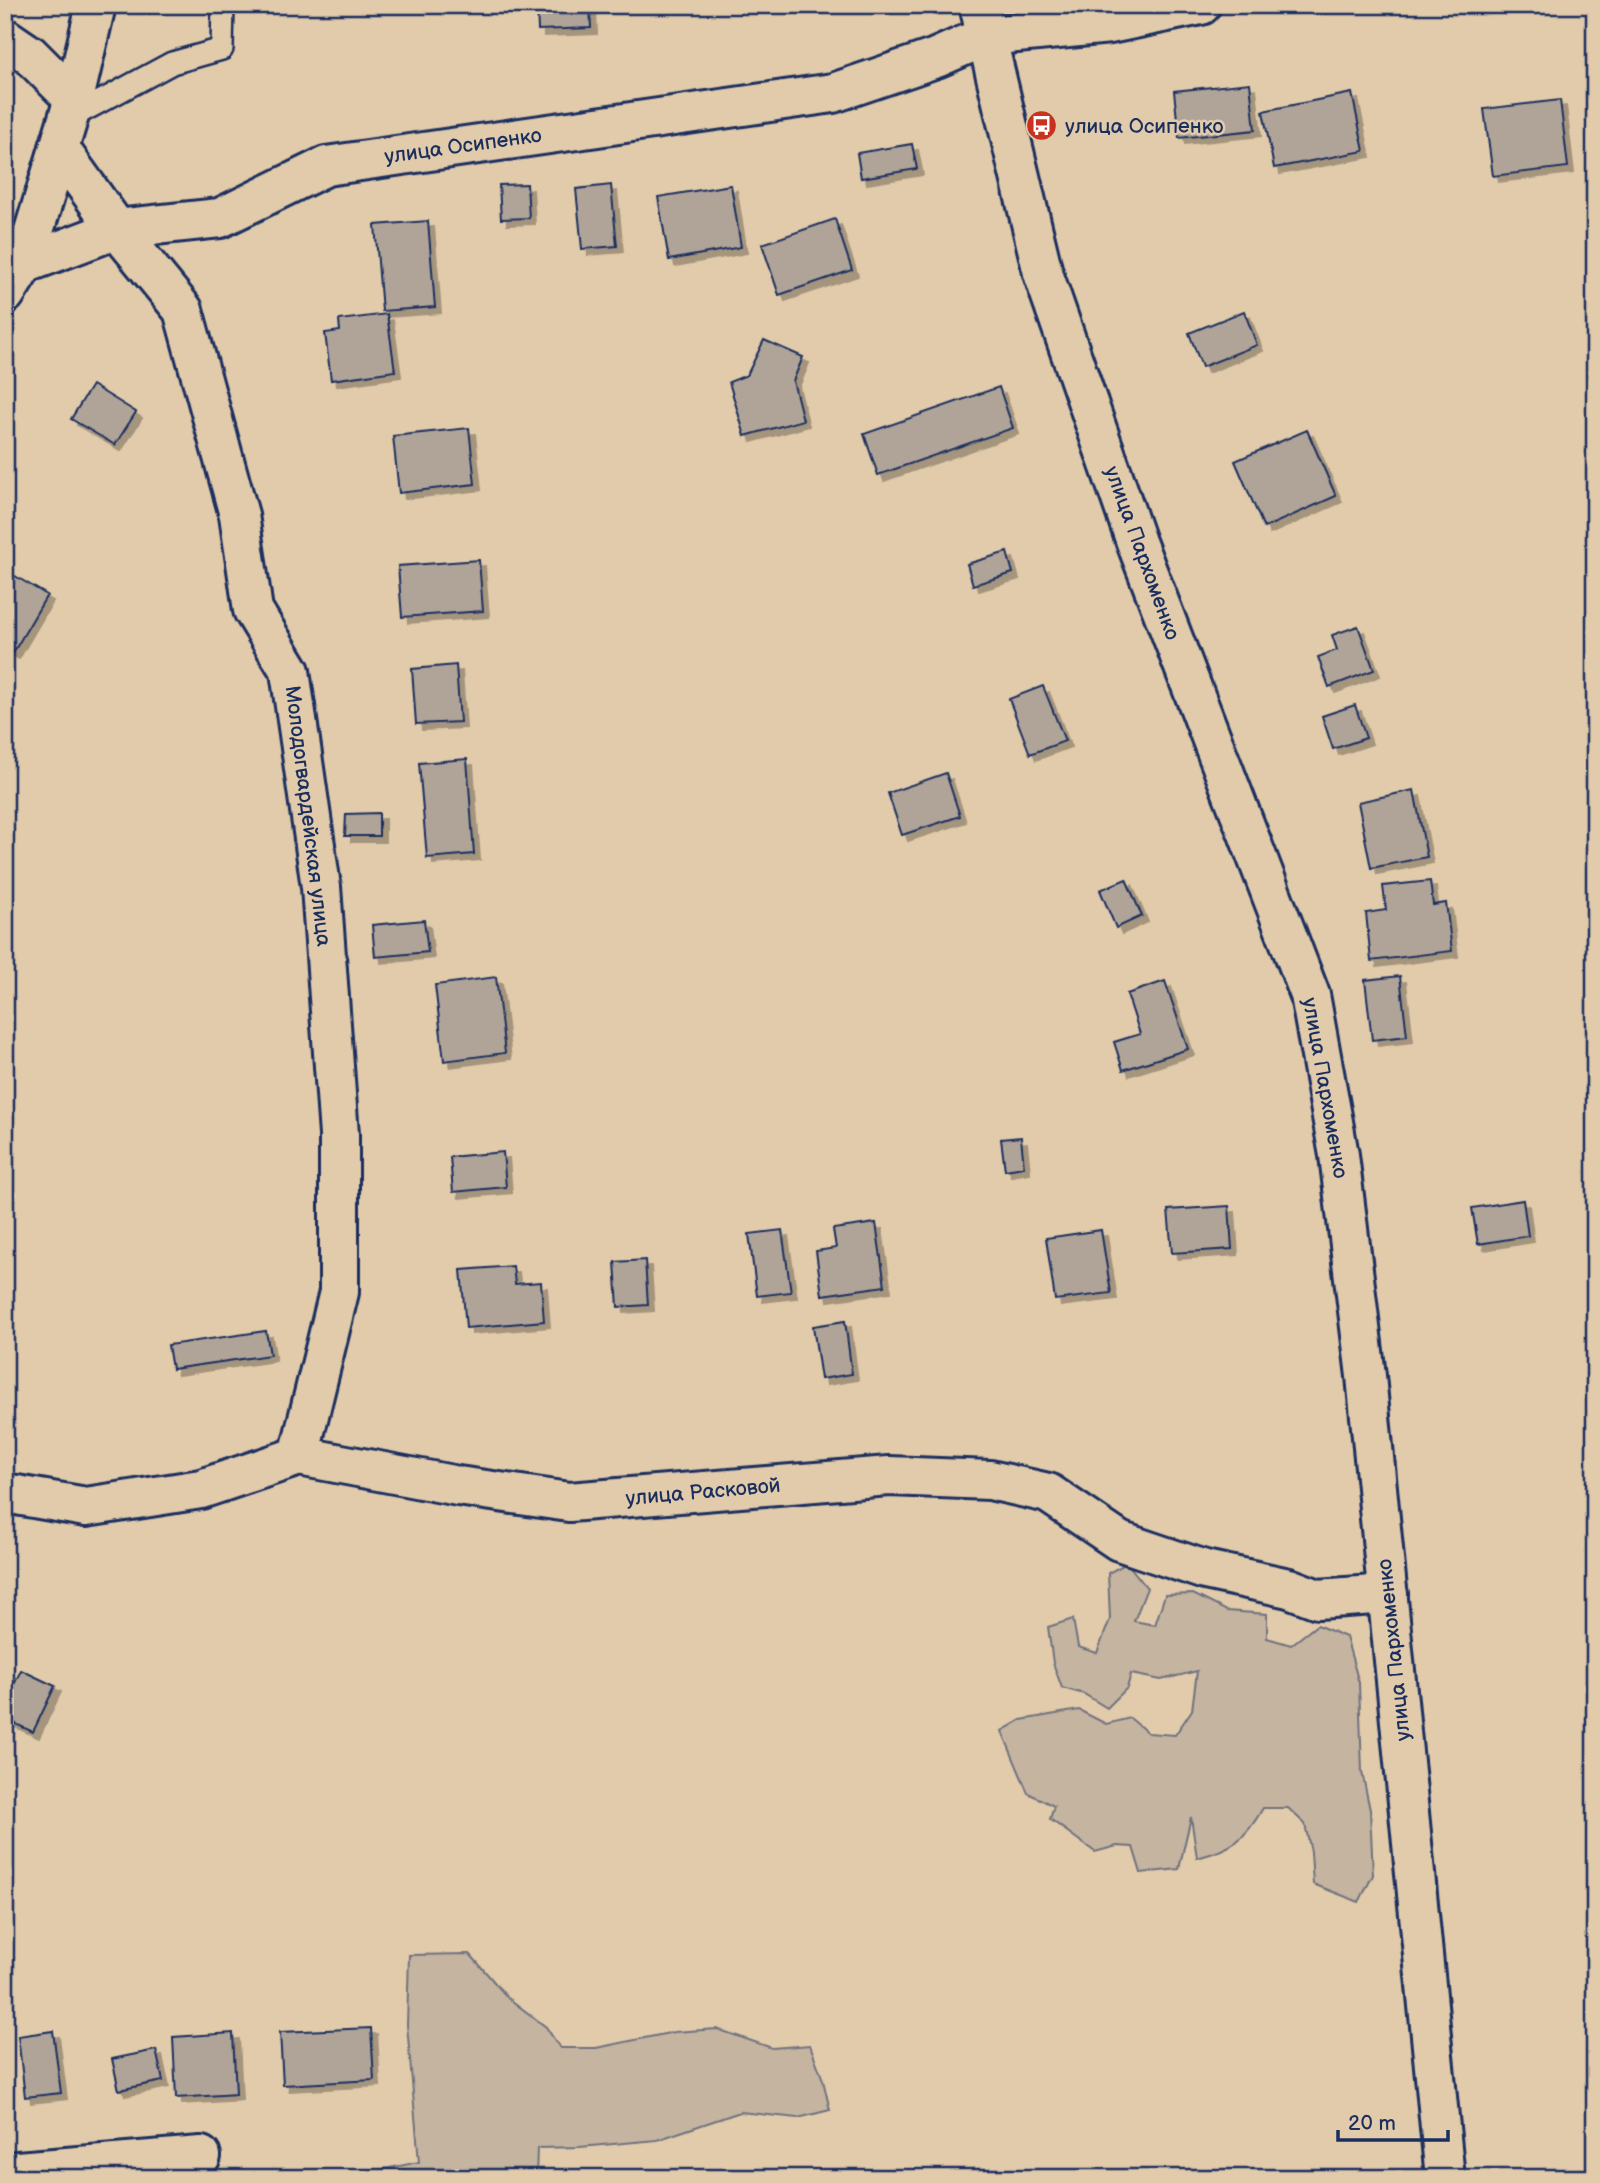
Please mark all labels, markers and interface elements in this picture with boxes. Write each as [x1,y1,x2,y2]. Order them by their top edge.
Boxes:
bus stop icon: улица Осипенко [1025,109,1059,143]
place label: улица Осипенко [1065,114,1223,139]
street label: улица Осипенко [383,123,543,169]
street label: улица Пархоменко [1099,463,1185,643]
street label: Молодогвардейская улица [280,684,336,948]
street label: улица Пархоменко [1297,996,1353,1180]
street label: улица Расковой [624,1473,782,1511]
street label: улица Пархоменко [1372,1558,1416,1742]
scale bar [1338,2099,1448,2143]
text: 20 m [1348,2111,1396,2136]

